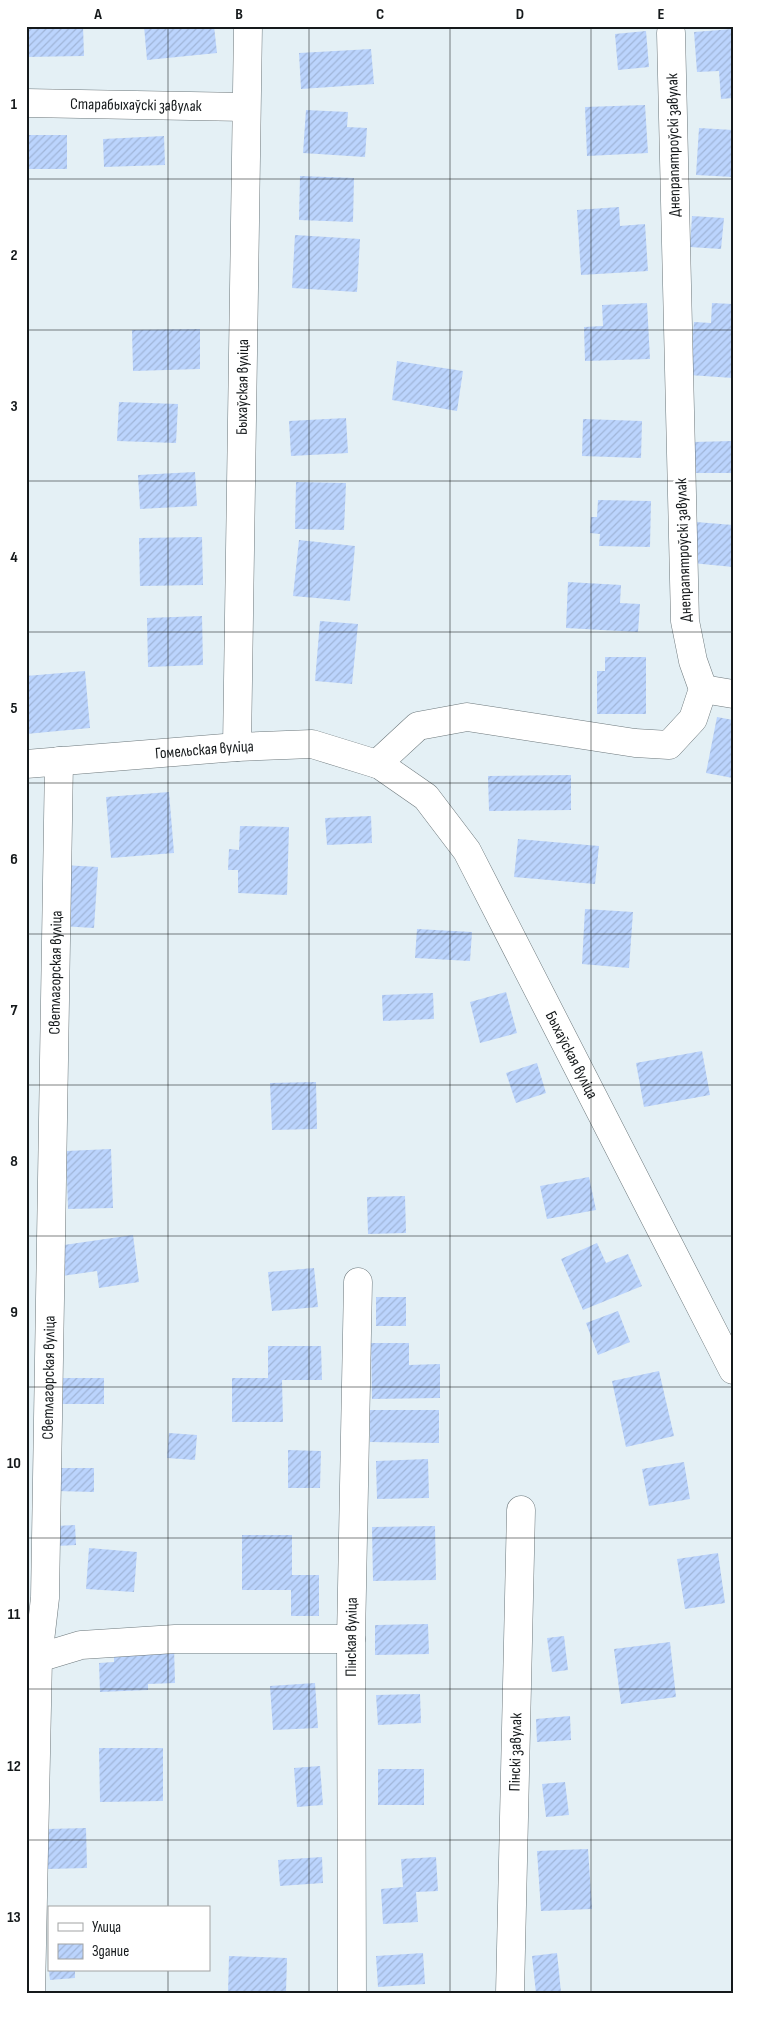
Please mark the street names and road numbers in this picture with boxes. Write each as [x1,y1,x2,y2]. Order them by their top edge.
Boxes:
street label: Днепрапятроўскі завулак [663,72,685,217]
street label: Старабыхаўскі завулак [70,94,203,116]
street label: Быхаўская вуліца [232,339,253,435]
street label: Днепрапятроўскі завулак [672,477,696,622]
street label: Гомельская вуліца [154,737,254,763]
street label: Светлагорская вуліца [45,910,66,1035]
street label: Быхаўская вуліца [541,1008,602,1102]
street label: Светлагорская вуліца [38,1315,59,1440]
street label: Пінская вуліца [341,1597,361,1677]
street label: Пінскі завулак [505,1712,526,1792]

